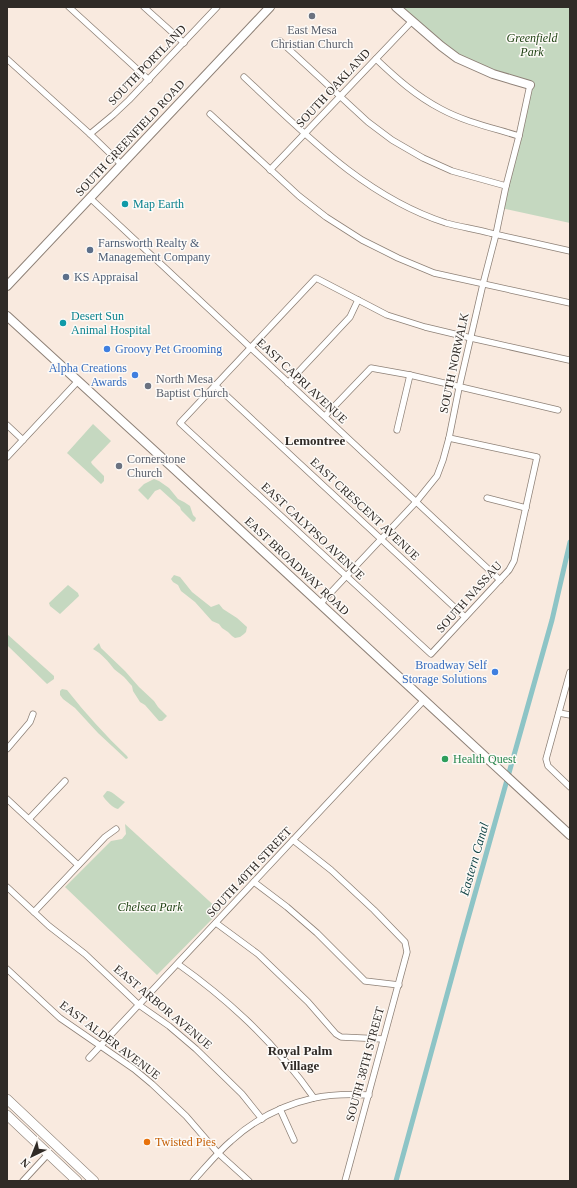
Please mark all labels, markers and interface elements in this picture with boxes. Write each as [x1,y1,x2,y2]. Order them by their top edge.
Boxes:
marker: East Mesa Christian Church [307,11,317,21]
street label: SOUTH PORTLAND [105,22,189,108]
place label: East Mesa Christian Church [271,23,353,51]
park label: Greenfield Park [507,31,558,59]
street label: SOUTH OAKLAND [293,46,373,130]
street label: SOUTH GREENFIELD ROAD [72,77,188,199]
place label: Map Earth [133,197,184,211]
marker: Map Earth [120,199,130,209]
place label: Farnsworth Realty & Management Company [98,236,210,264]
marker: Farnsworth Realty & Management Company [85,245,95,255]
place label: KS Appraisal [74,270,139,284]
marker: KS Appraisal [61,272,71,282]
place label: Desert Sun Animal Hospital [71,309,151,337]
street label: SOUTH NORWALK [437,311,472,415]
marker: Desert Sun Animal Hospital [58,318,68,328]
street label: EAST CAPRI AVENUE [254,336,350,426]
place label: Groovy Pet Grooming [115,342,222,356]
marker: Groovy Pet Grooming [102,344,112,354]
place label: Alpha Creations Awards [49,361,127,389]
marker: Alpha Creations Awards [130,370,140,380]
place label: North Mesa Baptist Church [156,372,228,400]
marker: North Mesa Baptist Church [143,381,153,391]
district label: Lemontree [285,433,345,448]
place label: Cornerstone Church [127,452,186,480]
street label: EAST CRESCENT AVENUE [308,455,422,563]
marker: Cornerstone Church [114,461,124,471]
street label: EAST CALYPSO AVENUE [258,479,368,583]
street label: EAST BROADWAY ROAD [242,514,352,618]
street label: SOUTH NASSAU [433,558,505,636]
place label: Broadway Self Storage Solutions [402,658,487,686]
marker: Broadway Self Storage Solutions [490,667,500,677]
place label: Health Quest [453,752,517,766]
marker: Health Quest [440,754,450,764]
water label: Eastern Canal [456,820,492,898]
street label: SOUTH 40TH STREET [204,824,295,920]
park label: Chelsea Park [118,900,183,914]
street label: EAST ARBOR AVENUE [111,962,215,1052]
street label: EAST ALDER AVENUE [57,998,163,1082]
street label: SOUTH 38TH STREET [343,1005,387,1123]
district label: Royal Palm Village [268,1043,332,1073]
place label: Twisted Pies [155,1135,216,1149]
north arrow [12,1136,52,1176]
marker: Twisted Pies [142,1137,152,1147]
text: N [18,1156,32,1170]

